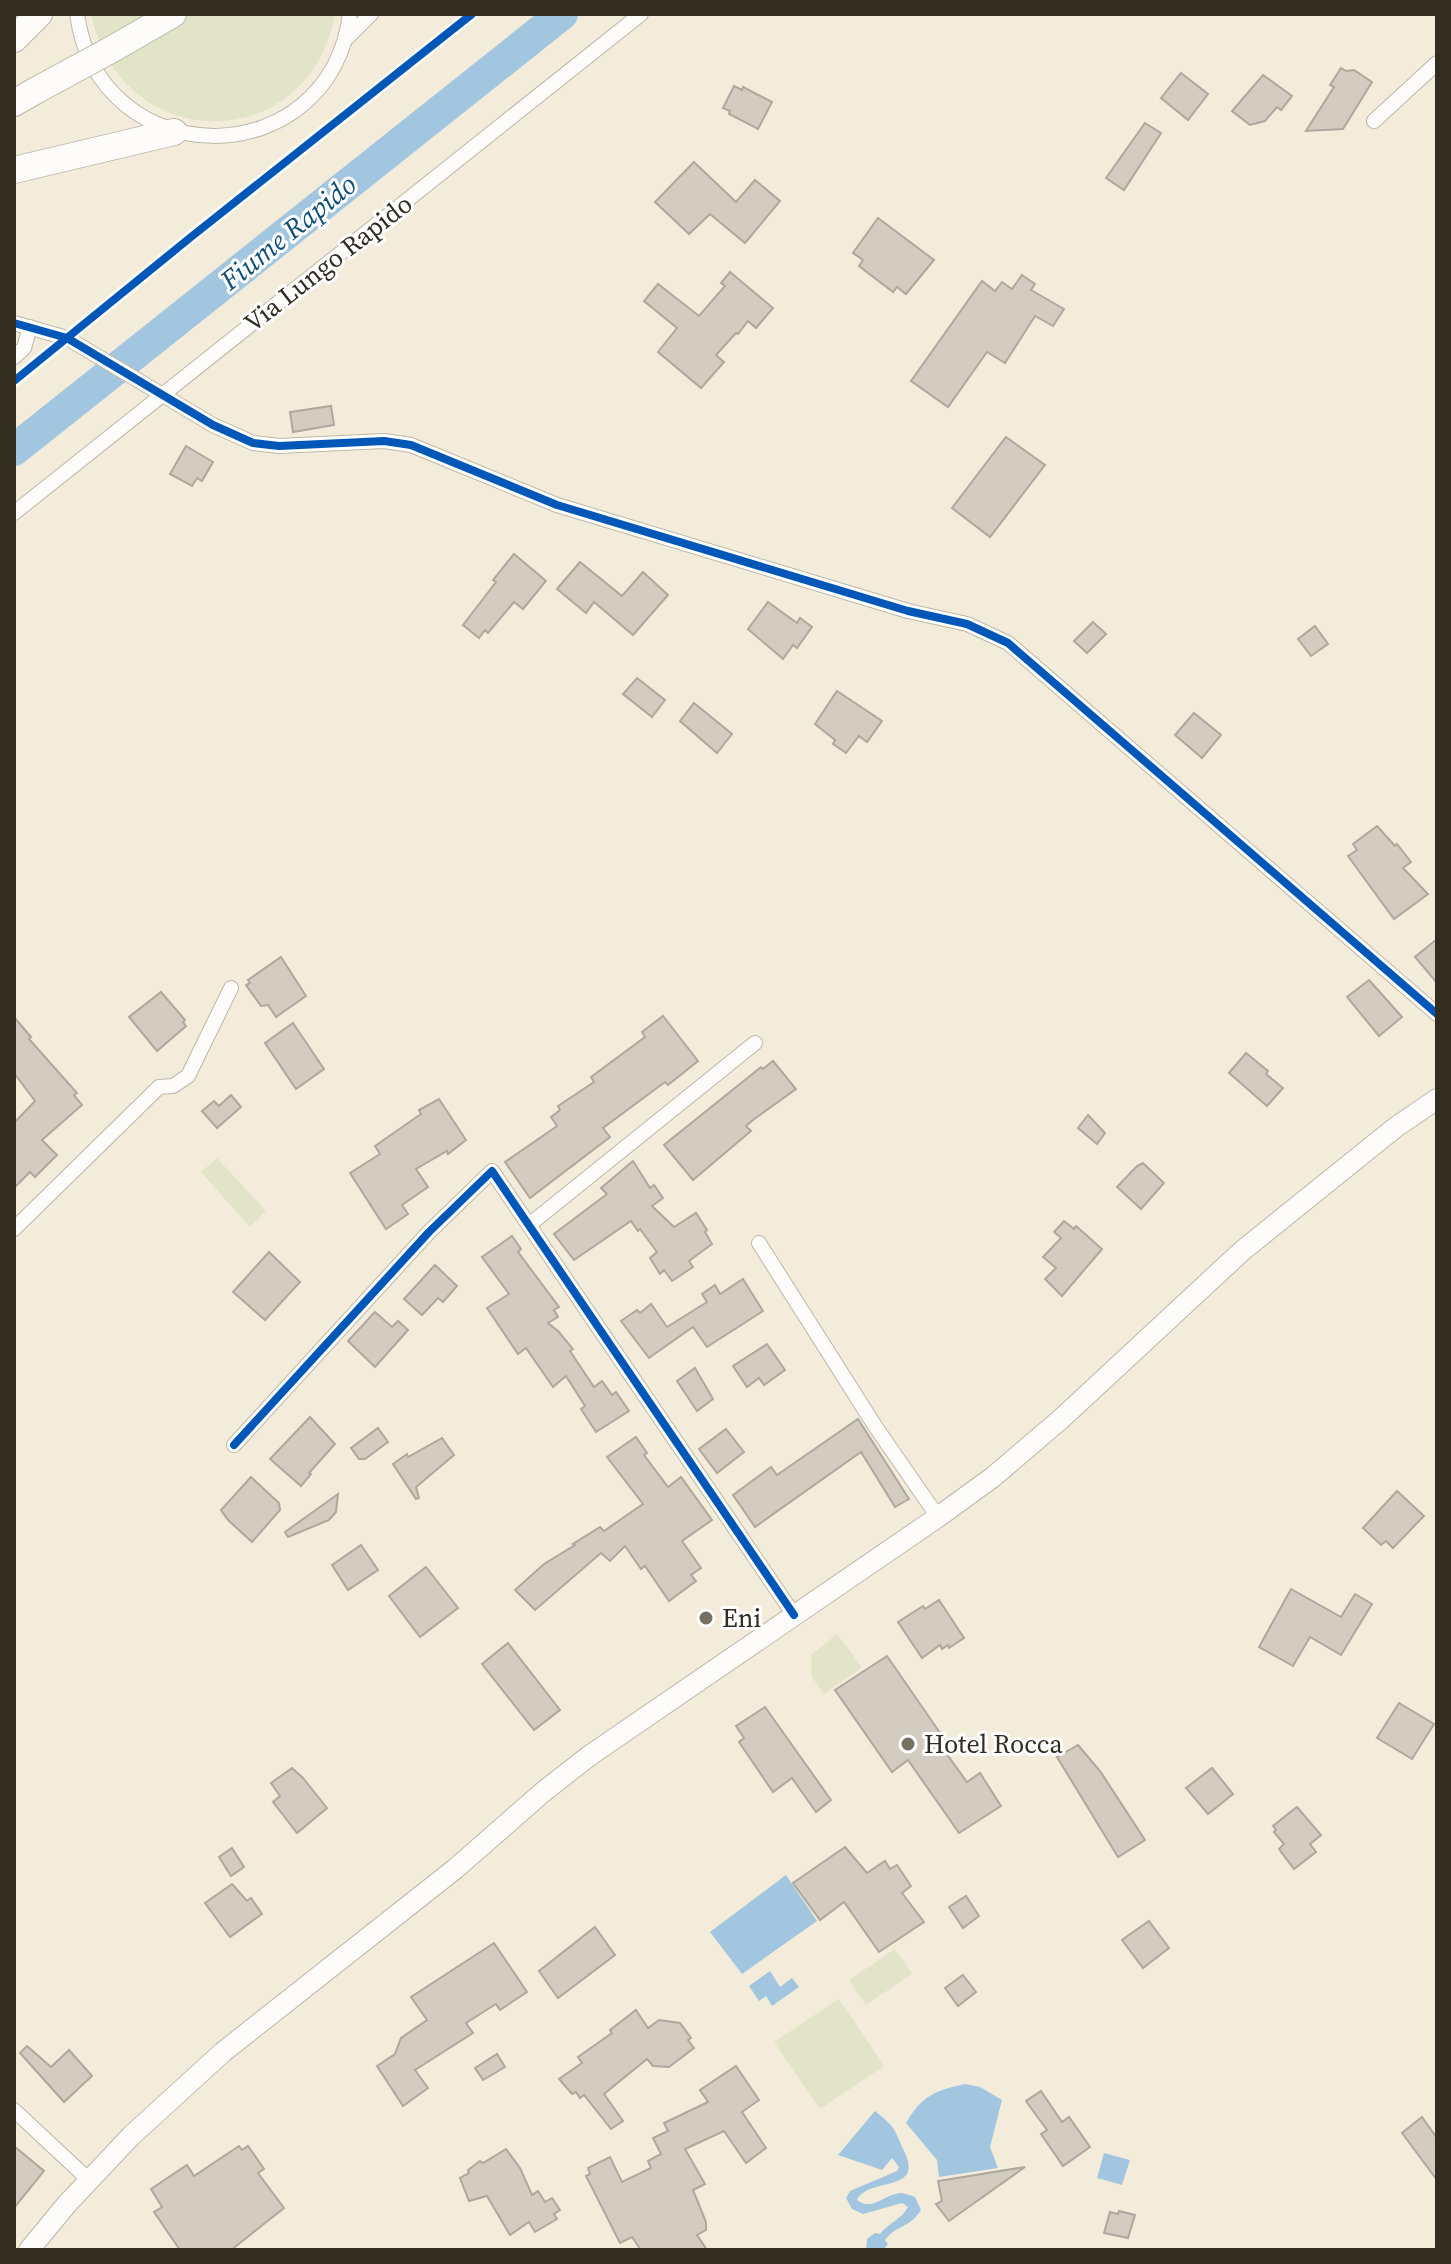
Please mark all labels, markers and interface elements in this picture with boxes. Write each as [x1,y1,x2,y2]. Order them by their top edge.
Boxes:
water label: Fiume Rapido [211,165,364,299]
street label: Via Lungo Rapido [236,186,420,340]
place label: Eni [722,1600,761,1636]
marker: Eni [697,1609,715,1627]
place label: Hotel Rocca [924,1726,1064,1762]
marker: Hotel Rocca [899,1735,917,1753]

